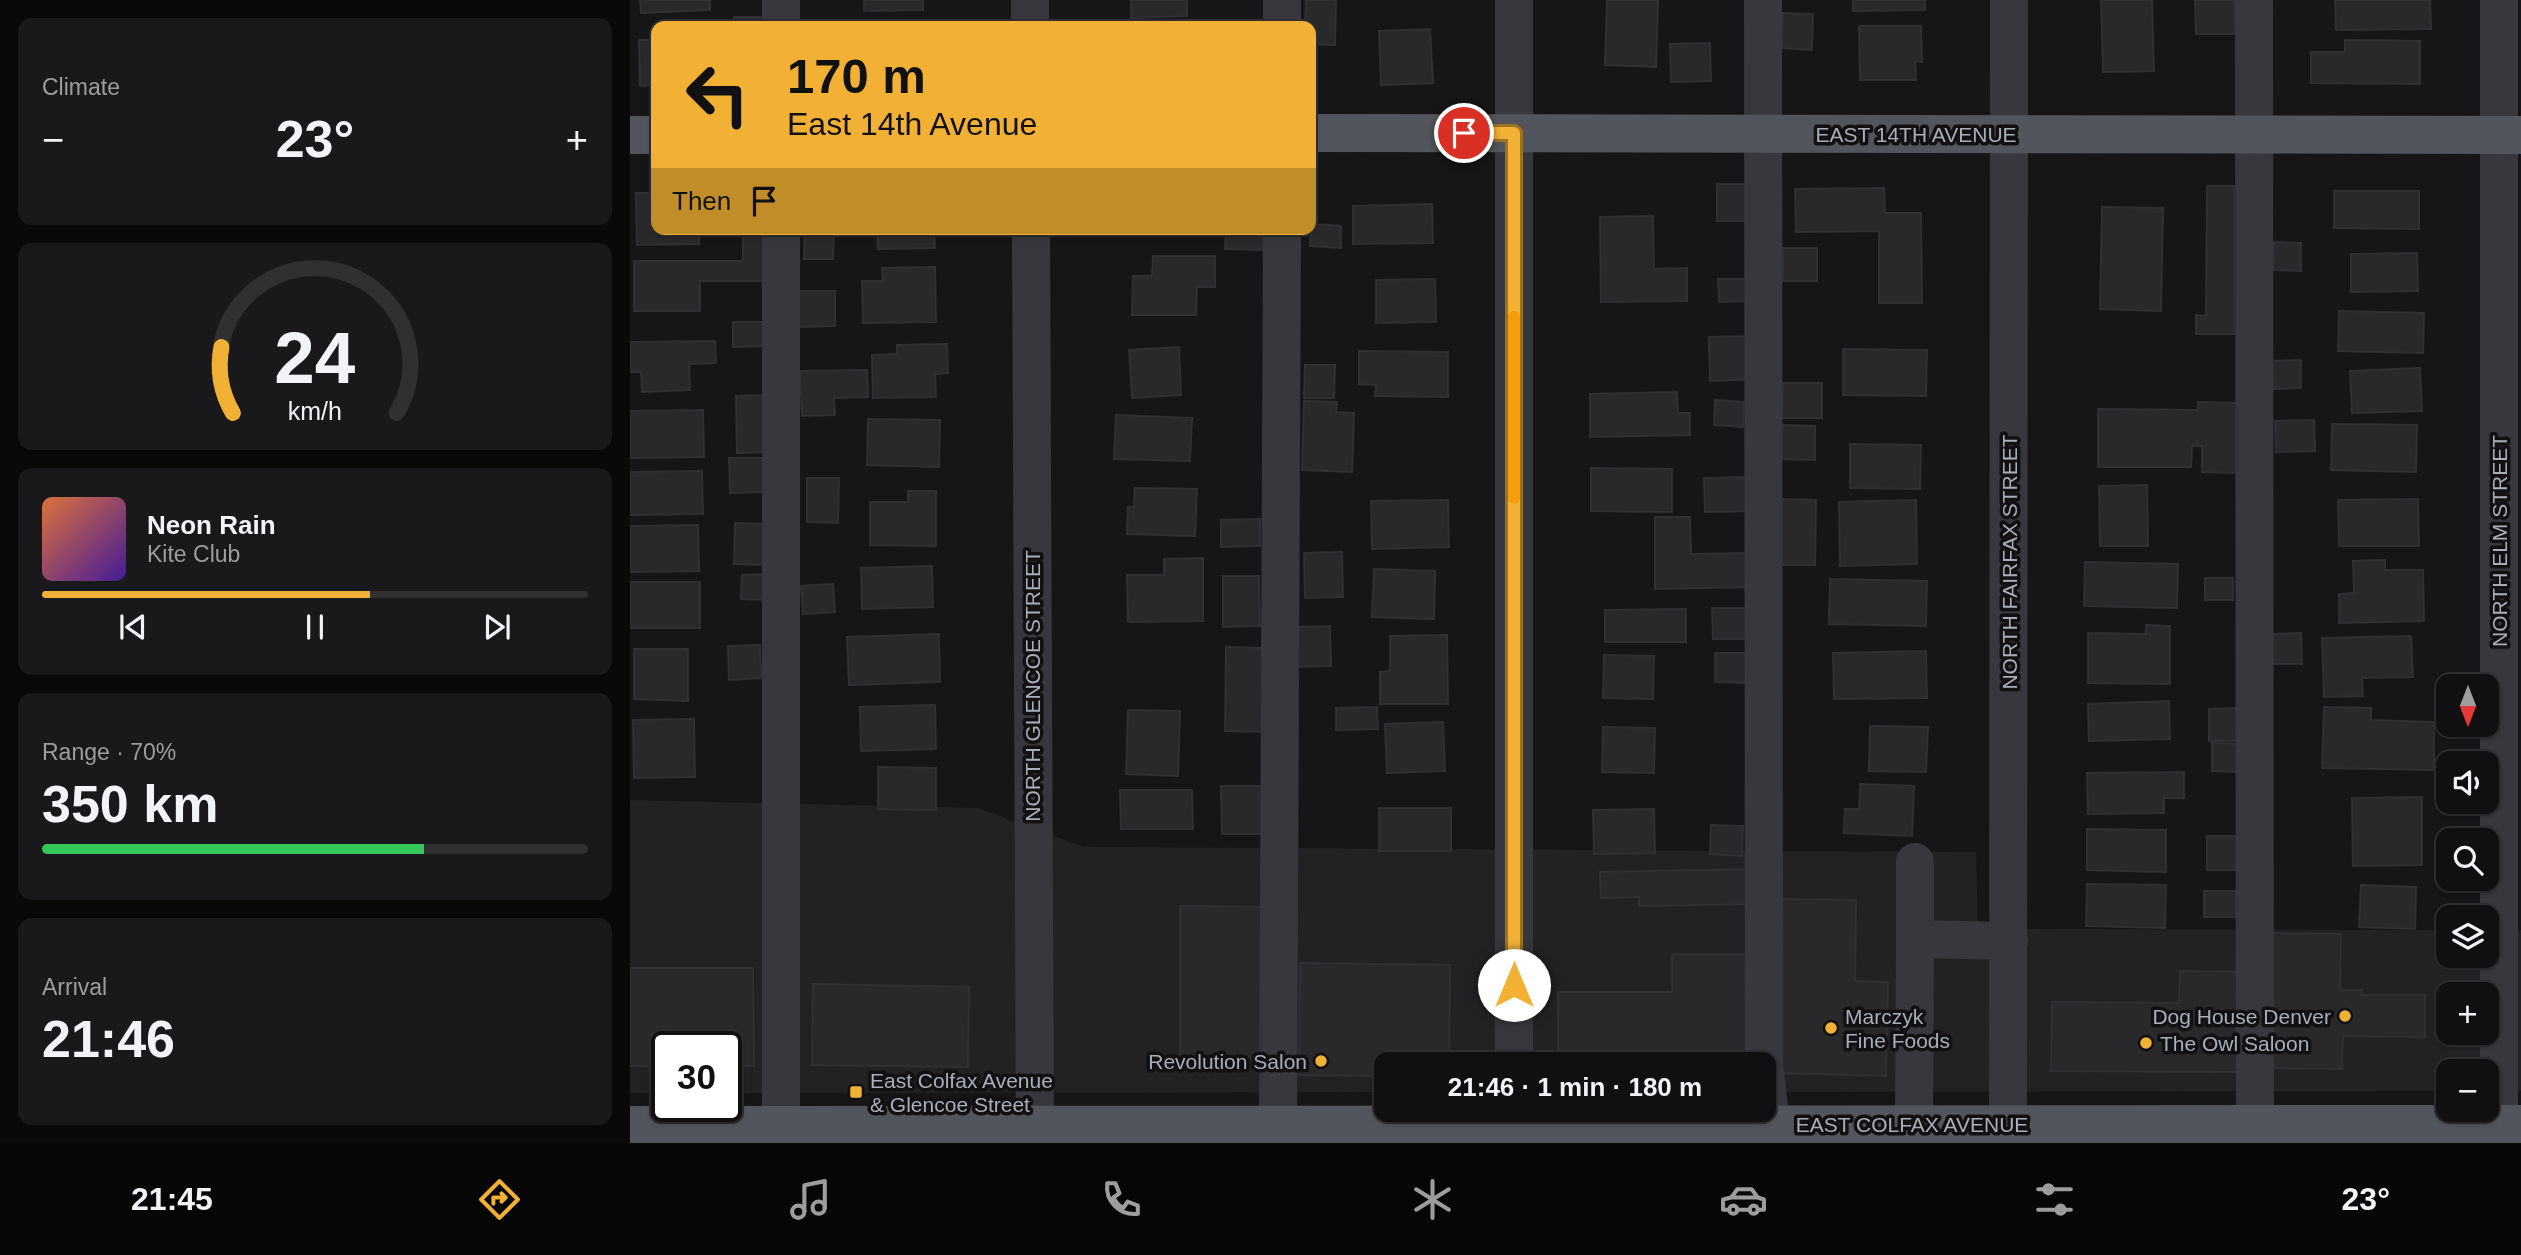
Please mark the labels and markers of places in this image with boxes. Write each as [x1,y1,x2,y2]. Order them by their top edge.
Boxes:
pin [1434,103,1494,163]
place label: Marczyk Fine Foods [1845,1005,1950,1052]
place label: Dog House Denver [2152,1005,2331,1028]
marker: Dog House Denver [2337,1008,2353,1024]
marker: Marczyk Fine Foods [1823,1020,1839,1036]
place label: The Owl Saloon [2160,1032,2309,1055]
marker: The Owl Saloon [2138,1035,2154,1051]
place label: Revolution Salon [1148,1050,1307,1073]
marker: Revolution Salon [1313,1053,1329,1069]
place label: East Colfax Avenue & Glencoe Street [870,1069,1053,1116]
marker: East Colfax Avenue & Glencoe Street [848,1084,864,1100]

